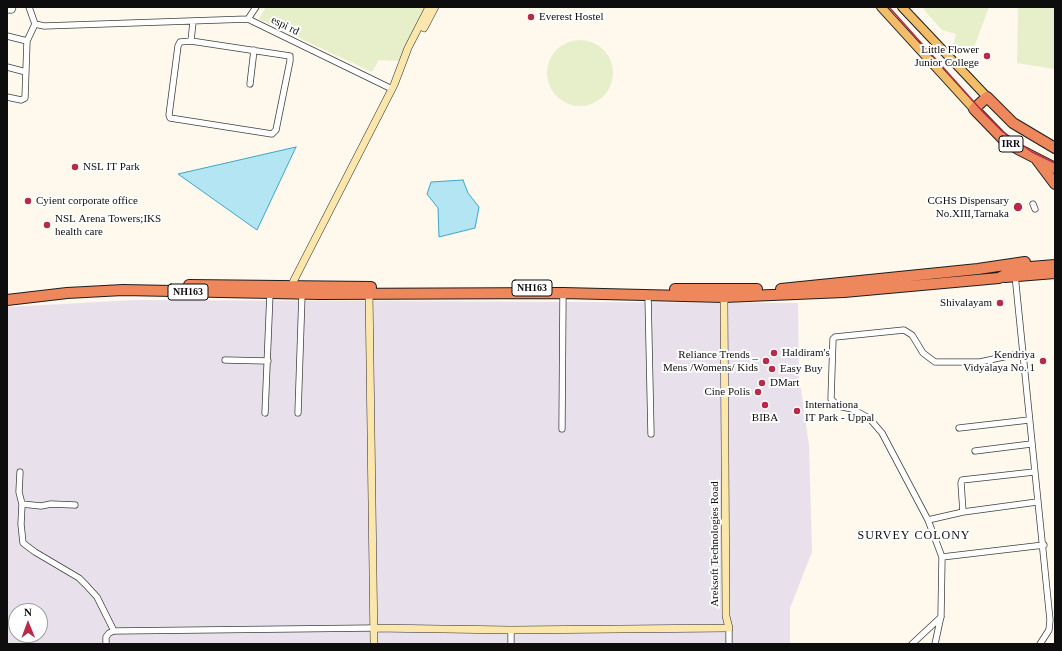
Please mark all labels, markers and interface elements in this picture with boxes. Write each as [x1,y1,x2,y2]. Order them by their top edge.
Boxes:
place label: Everest Hostel [539,10,610,24]
marker: Everest Hostel [526,12,536,22]
street label: espi rd [267,13,303,39]
place label: Little Flower Junior College [909,43,979,69]
marker: Little Flower Junior College [982,51,992,61]
road number: IRR [999,136,1023,152]
place label: NSL IT Park [83,160,141,174]
marker: NSL IT Park [70,162,80,172]
place label: Cyient corporate office [36,194,147,208]
place label: CGHS Dispensary No.XIII,Tarnaka [923,194,1009,220]
marker: Cyient corporate office [23,196,33,206]
marker: CGHS Dispensary No.XIII,Tarnaka [1012,201,1024,213]
place label: NSL Arena Towers;IKS health care [55,212,164,238]
marker: NSL Arena Towers;IKS health care [42,220,52,230]
road number: NH163 [512,280,552,296]
road number: NH163 [168,284,208,300]
place label: Shivalayam [936,296,992,310]
marker: Shivalayam [995,298,1005,308]
place label: Haldiram's [782,346,833,360]
place label: Reliance Trends _ Mens /Womens/ Kids [651,348,758,374]
marker: Haldiram's [769,348,779,358]
place label: Kendriya Vidyalaya No. 1 [959,348,1035,374]
marker: Reliance Trends _ Mens /Womens/ Kids [761,356,771,366]
marker: Kendriya Vidyalaya No. 1 [1038,356,1048,366]
place label: Easy Buy [780,362,824,376]
marker: Easy Buy [767,364,777,374]
place label: DMart [770,376,800,390]
marker: DMart [757,378,767,388]
place label: Cine Polis [701,385,750,399]
marker: Cine Polis [753,387,763,397]
place label: Internationa IT Park - Uppal [805,398,879,424]
marker: BIBA [760,400,770,410]
marker: Internationa IT Park - Uppal [792,406,802,416]
place label: BIBA [753,411,777,425]
street label: Areksoft Technologies Road [708,475,722,613]
district label: SURVEY COLONY [861,529,967,543]
north arrow [8,603,48,643]
text: N [24,606,32,618]

